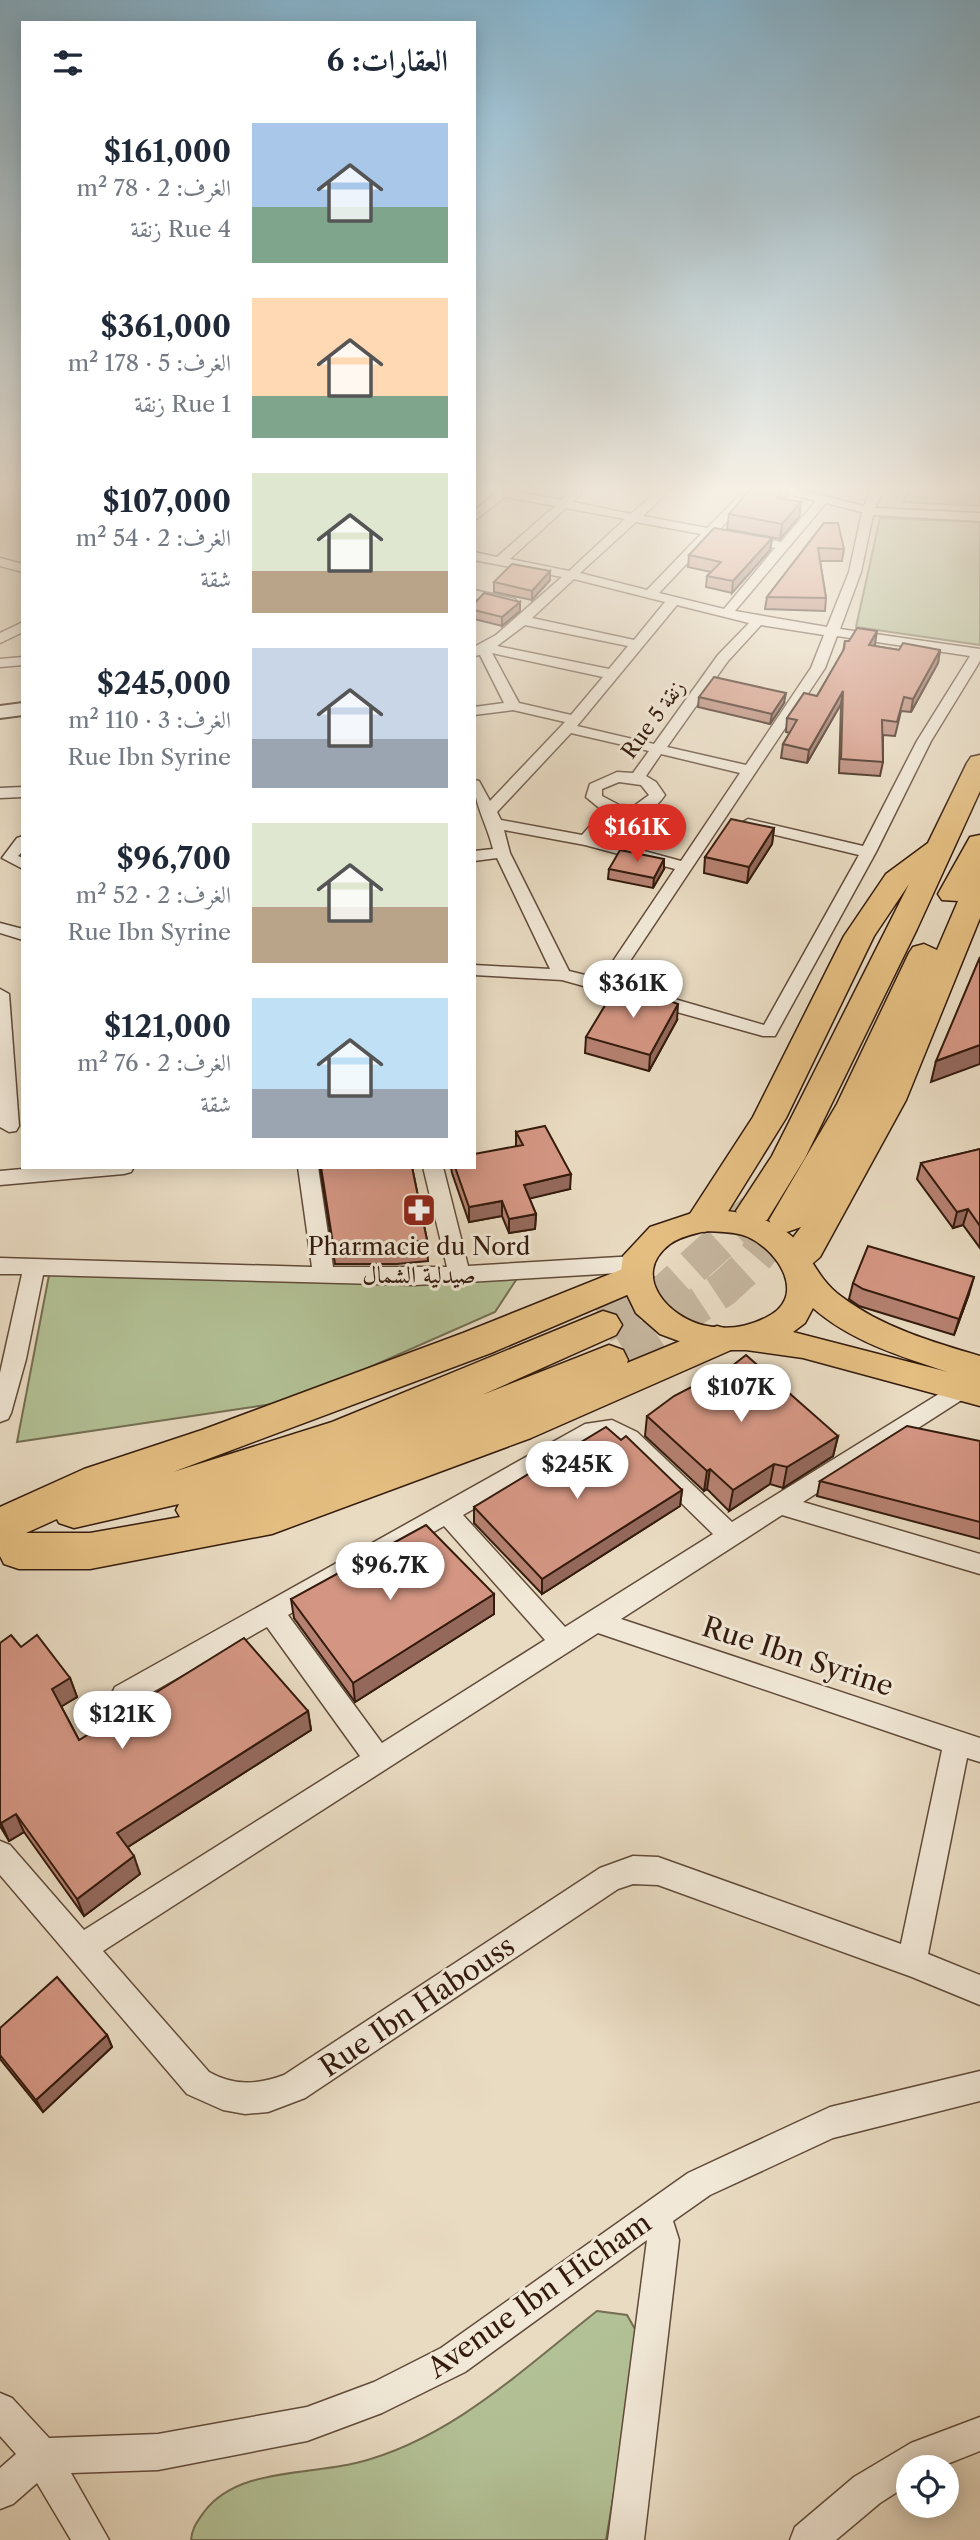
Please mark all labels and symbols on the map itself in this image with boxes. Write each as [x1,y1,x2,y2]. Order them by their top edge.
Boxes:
street label: Rue 5 زنقة [616,675,690,763]
pin: $161K [588,804,686,864]
pin: $361K [584,960,682,1020]
pharmacy icon: Pharmacie du Nord صيدلية الشمال [400,1191,438,1229]
place label: Pharmacie du Nord صيدلية الشمال [308,1232,531,1289]
pin: $107K [692,1364,790,1424]
pin: $245K [528,1442,626,1501]
pin: $96.7K [333,1542,447,1602]
street label: Rue Ibn Syrine [698,1609,898,1703]
pin: $121K [73,1692,171,1751]
street label: Rue Ibn Habouss [313,1928,521,2084]
street label: Avenue Ibn Hicham [420,2205,657,2385]

